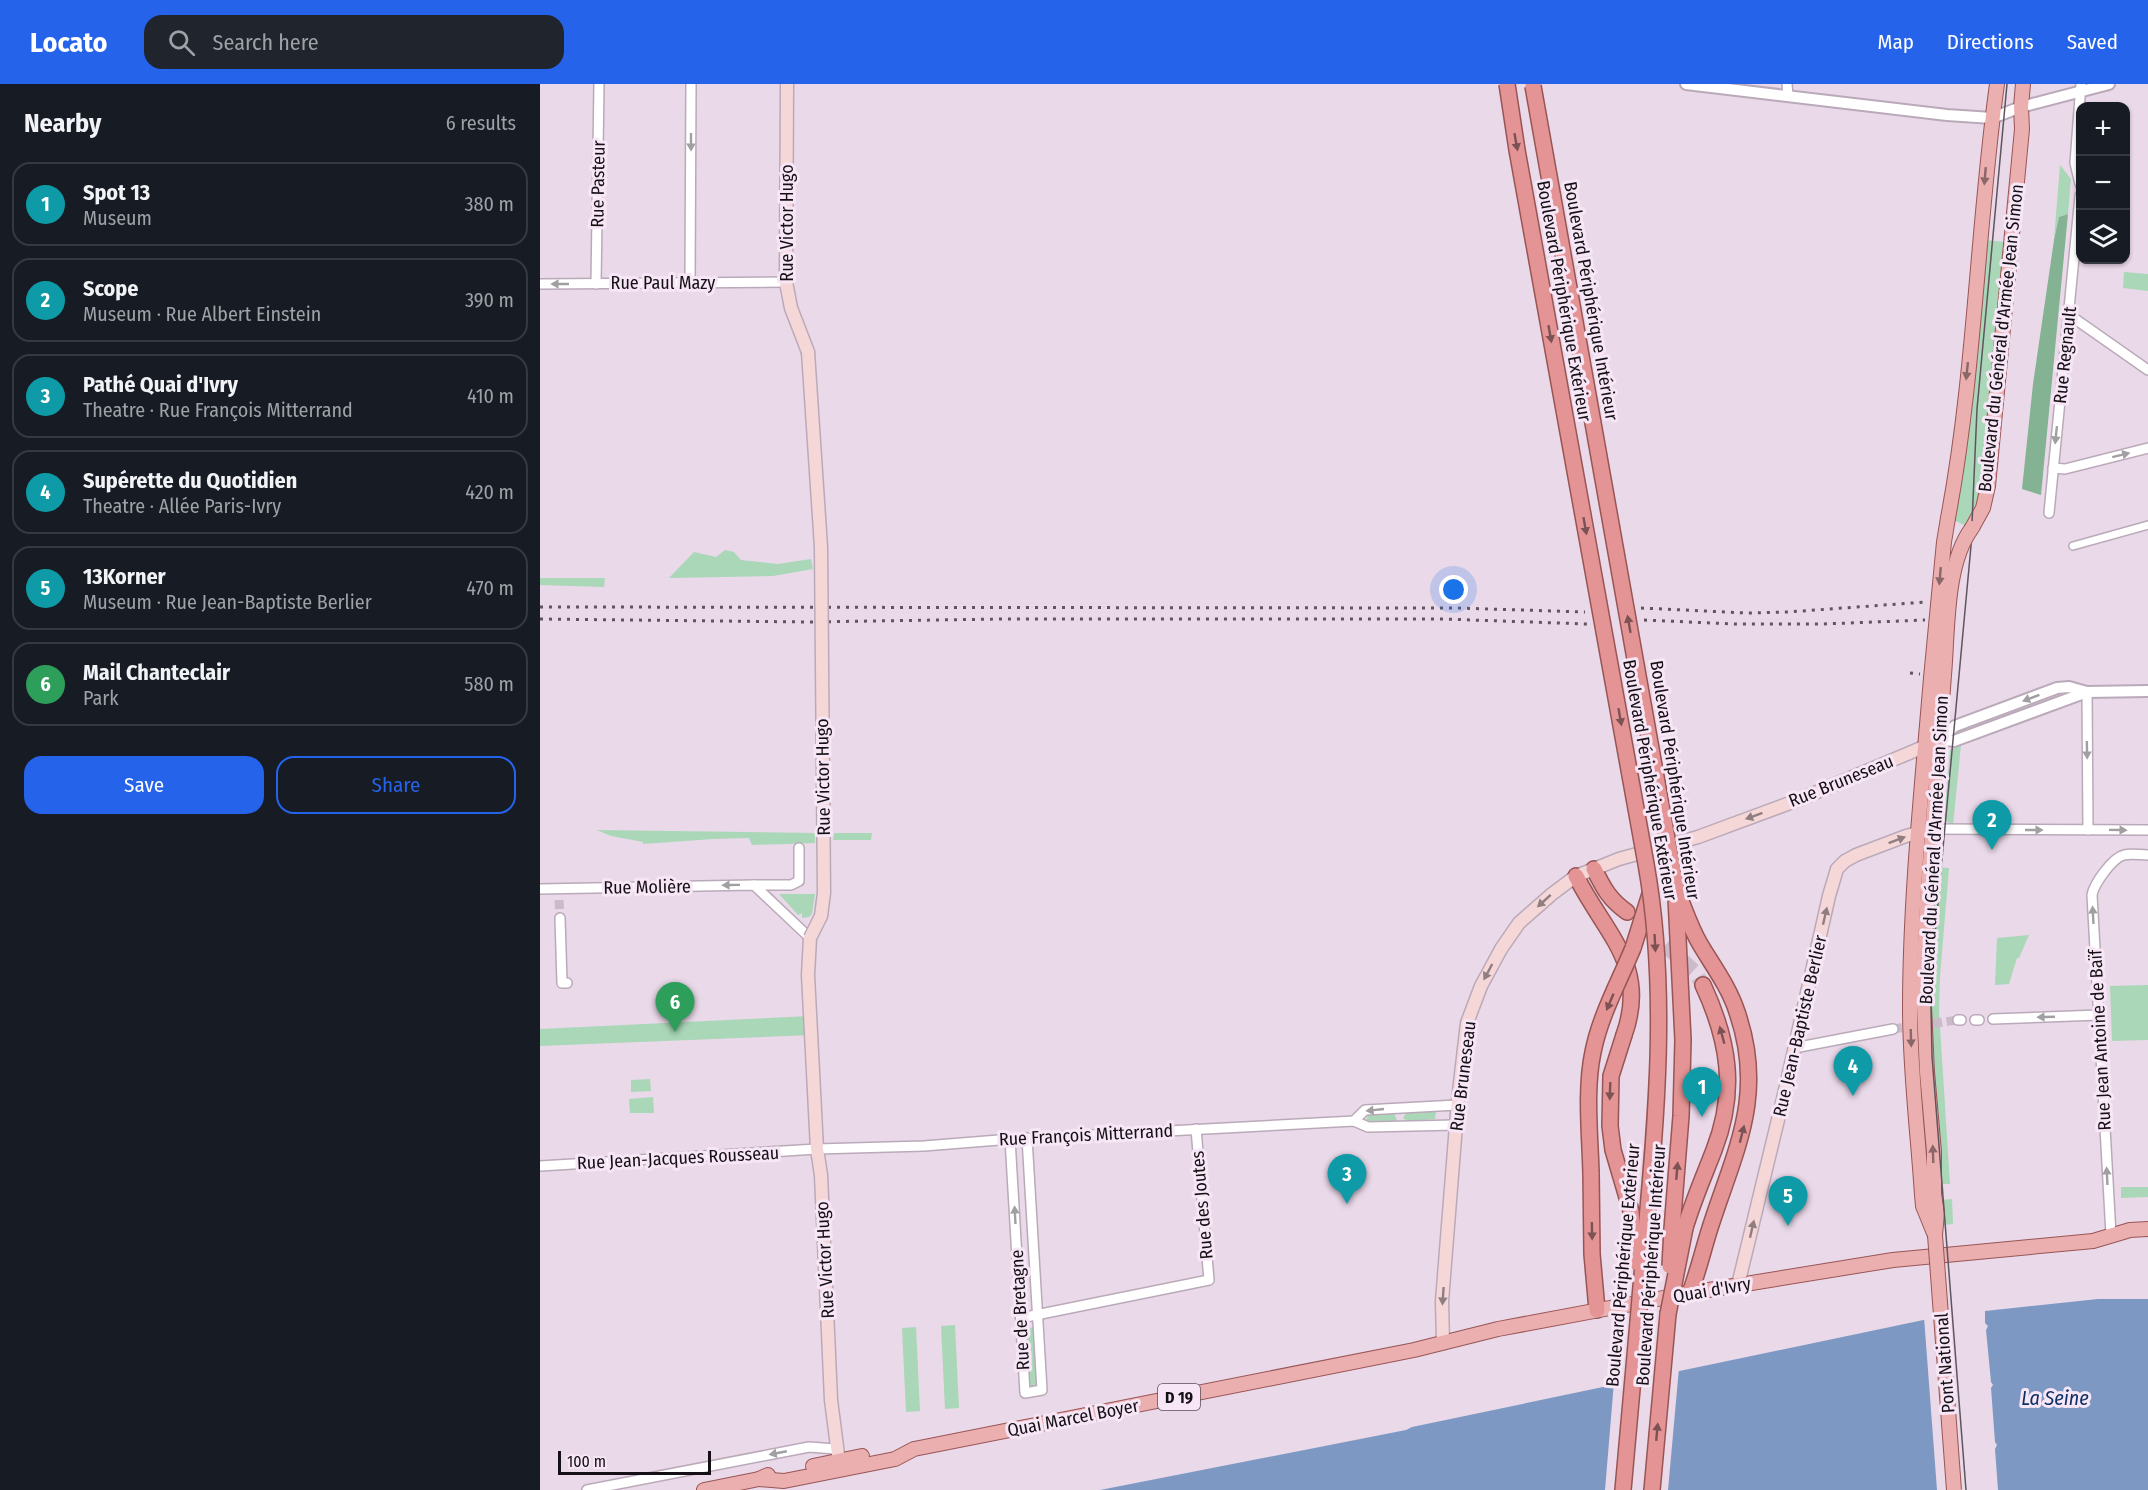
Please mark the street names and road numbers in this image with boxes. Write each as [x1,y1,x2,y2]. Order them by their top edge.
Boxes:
street label: Rue Pasteur [586,139,610,228]
street label: Rue Victor Hugo [776,164,798,282]
street label: Boulevard Périphérique Extérieur [1532,179,1596,424]
street label: Boulevard Périphérique Intérieur [1559,180,1623,423]
street label: Boulevard du Général d'Armée Jean Simon [1974,183,2028,493]
street label: Rue Paul Mazy [611,272,715,294]
street label: Rue Regnault [2049,305,2081,405]
street label: Boulevard Périphérique Extérieur [1618,658,1682,903]
street label: Boulevard Périphérique Intérieur [1645,659,1705,902]
street label: Boulevard du Général d'Armée Jean Simon [1915,695,1953,1005]
street label: Rue Victor Hugo [811,718,835,836]
street label: Rue Bruneseau [1785,750,1897,812]
street label: Rue Molière [603,875,691,899]
street label: Rue Jean-Baptiste Berlier [1768,932,1832,1119]
street label: Rue Jean Antoine de Baïf [2084,947,2116,1131]
street label: Rue Bruneseau [1445,1020,1481,1132]
street label: Rue François Mitterrand [998,1119,1174,1151]
street label: Rue Jean-Jacques Rousseau [576,1142,780,1174]
street label: Boulevard Périphérique Extérieur [1601,1142,1645,1388]
street label: Boulevard Périphérique Intérieur [1632,1143,1670,1387]
street label: Rue des Joutes [1186,1150,1218,1260]
street label: Rue Victor Hugo [811,1201,839,1319]
street label: Rue de Bretagne [1006,1249,1034,1371]
street label: Quai d'Ivry [1671,1272,1753,1308]
street label: Pont National [1931,1312,1959,1414]
road number: D 19 [1158,1384,1200,1410]
street label: Quai Marcel Boyer [1005,1394,1141,1442]

